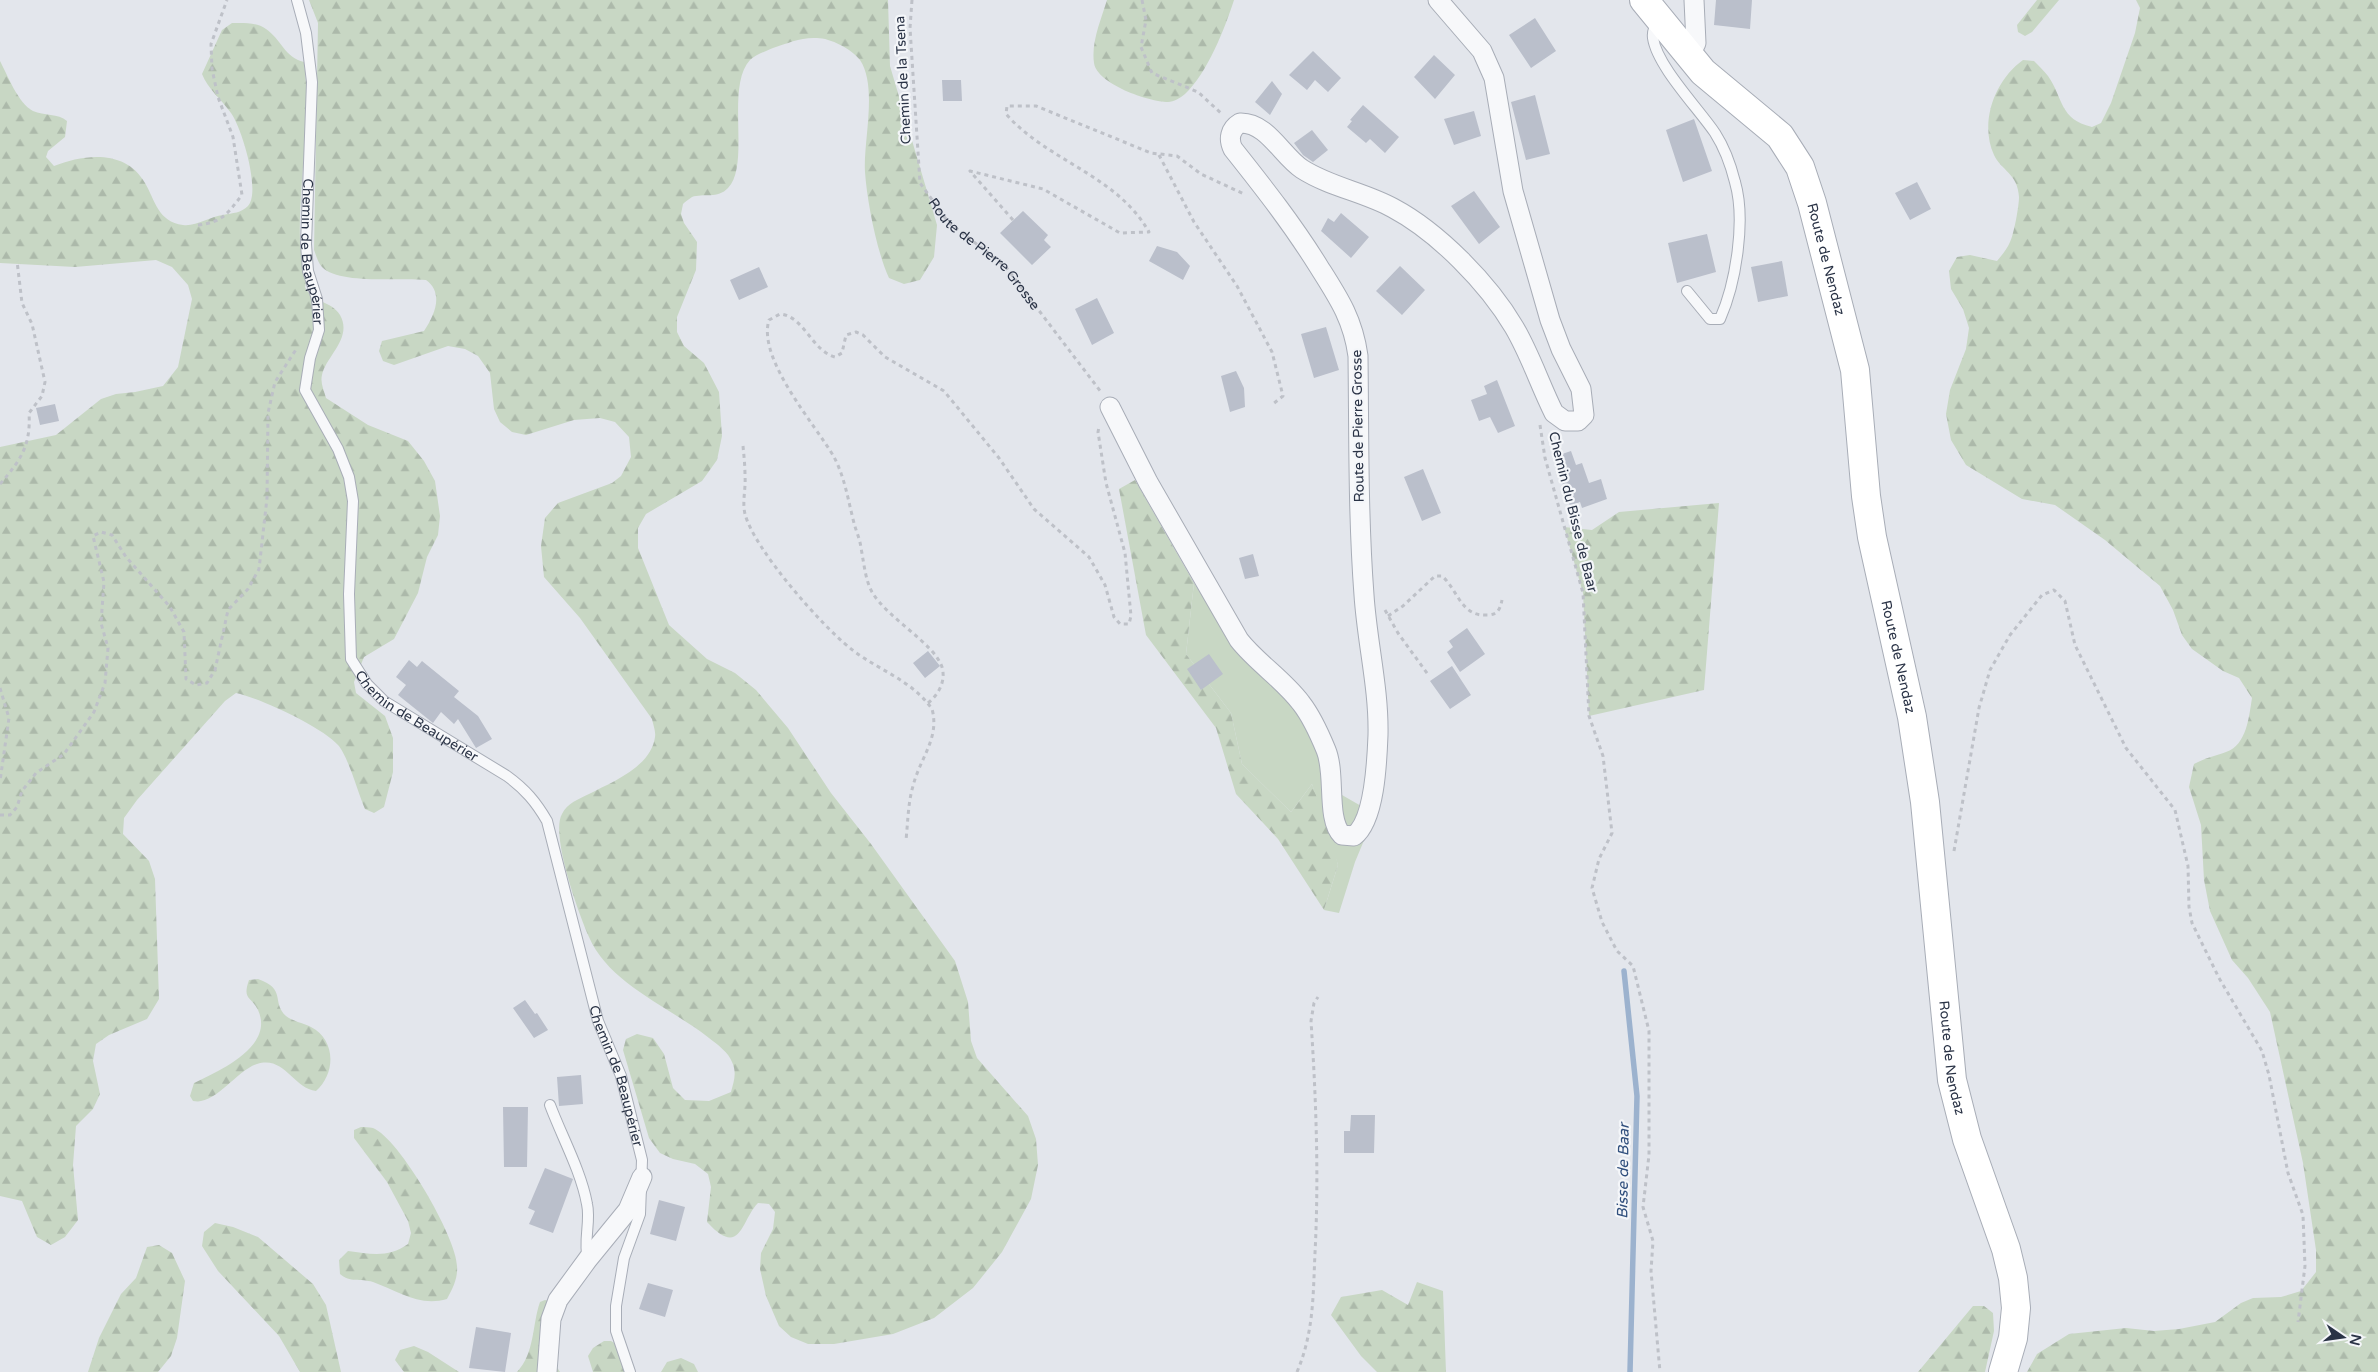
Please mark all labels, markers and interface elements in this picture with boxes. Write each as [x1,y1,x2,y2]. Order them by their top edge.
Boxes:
street label: Chemin de la Tsena [891,15,915,145]
street label: Chemin de Beaupérier [297,178,327,326]
street label: Route de Pierre Grosse [925,194,1044,313]
street label: Route de Nendaz [1804,201,1849,317]
street label: Route de Pierre Grosse [1348,349,1368,502]
street label: Chemin du Bisse de Baar [1545,430,1601,595]
street label: Route de Nendaz [1878,598,1919,715]
street label: Chemin de Beaupérier [352,667,482,765]
street label: Route de Nendaz [1936,1000,1969,1117]
street label: Chemin de Beaupérier [586,1003,647,1149]
water label: Bisse de Baar [1613,1121,1633,1219]
north arrow [2318,1312,2368,1362]
text: N [2346,1332,2365,1347]

